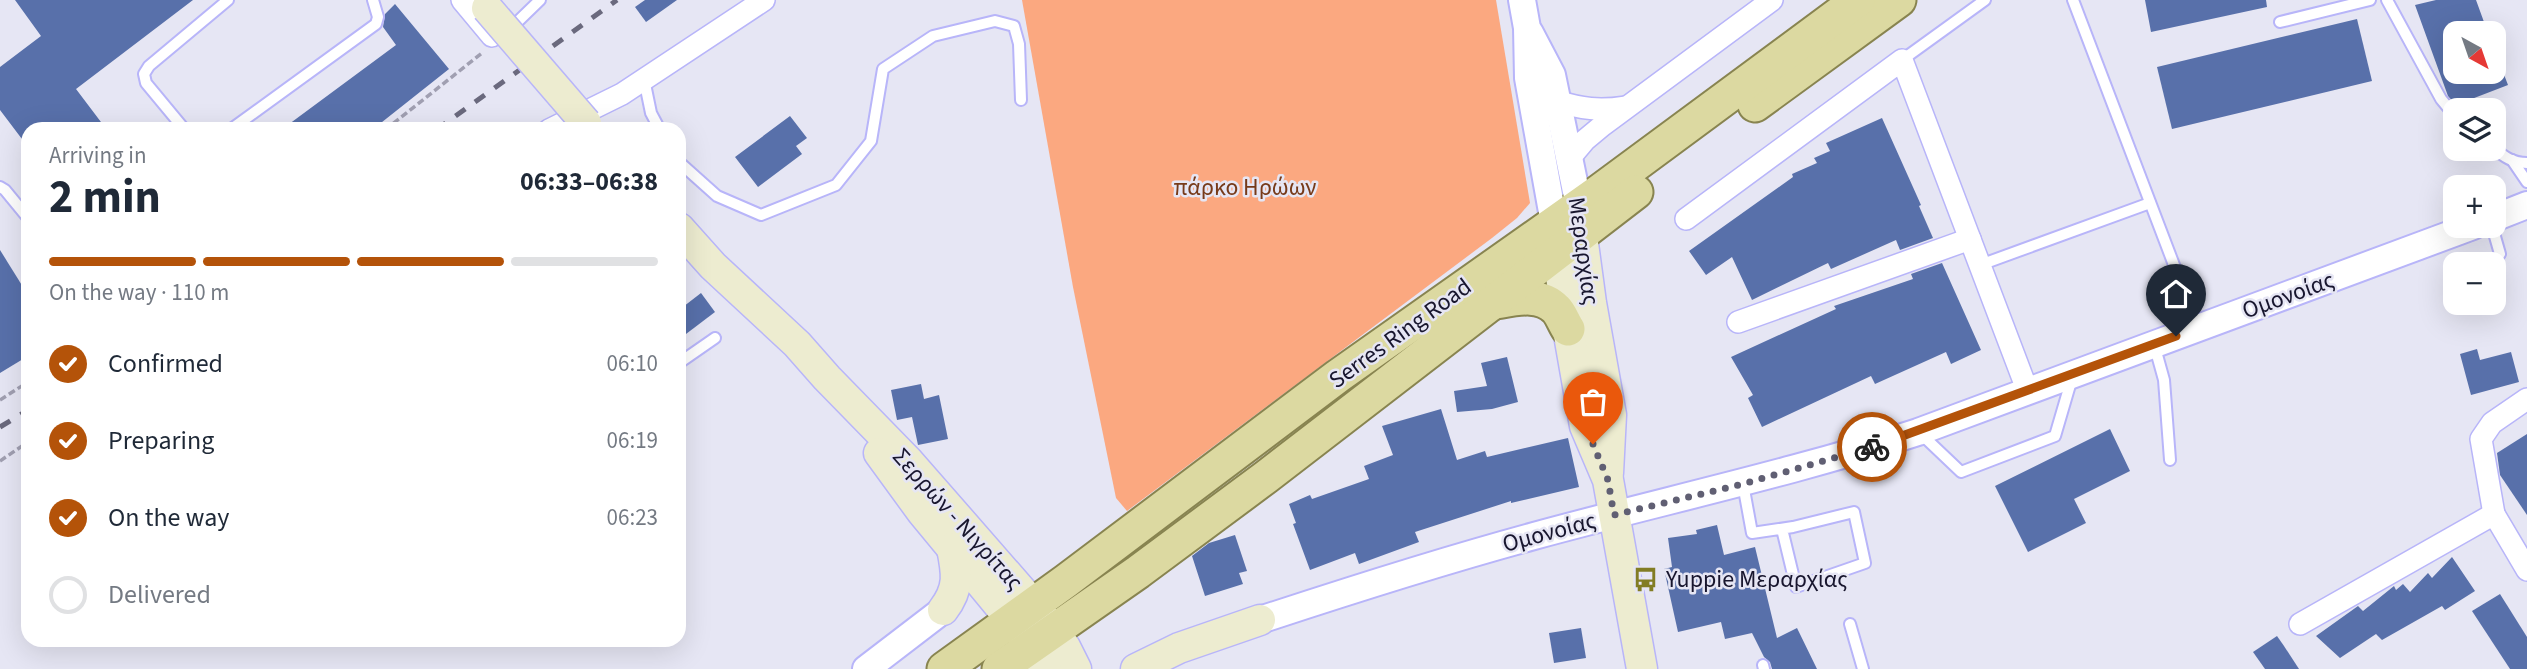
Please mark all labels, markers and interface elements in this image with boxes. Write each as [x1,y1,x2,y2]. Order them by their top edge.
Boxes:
north arrow [2443,21,2506,84]
map controls [2443,21,2506,315]
button: layers [2443,98,2506,161]
text: Arriving in [49,139,147,172]
text: 06:33–06:38 [520,163,658,200]
text: 2 min [49,165,161,230]
park label: πάρκο Ηρώων [1174,170,1316,205]
button: + [2443,175,2506,238]
street label: Μεραρχίας [1559,195,1608,307]
button: − [2443,252,2506,315]
street label: Ομονοίας [2237,263,2339,328]
pin [2146,264,2206,336]
street label: Serres Ring Road [1322,270,1479,397]
icon: home [2157,275,2195,313]
text: On the way · 110 m [49,276,229,309]
icon: check [49,345,87,383]
text: Confirmed [108,345,223,382]
text: 06:10 [607,347,658,380]
pin [1563,372,1623,444]
icon: bag [1574,383,1612,421]
courier [1837,412,1907,482]
icon: check [49,422,87,460]
text: Preparing [108,422,214,459]
text: 06:19 [607,424,658,457]
icon: bike [1853,428,1891,466]
street label: Σερρών - Νιγρίτας [884,440,1031,598]
icon: check [49,499,87,537]
text: On the way [108,499,229,536]
text: 06:23 [607,501,658,534]
street label: Ομονοίας [1498,503,1600,562]
place label: Yuppie Μεραρχίας [1665,562,1848,597]
bus stop icon: Yuppie Μεραρχίας [1632,565,1660,593]
text: Delivered [108,576,211,613]

